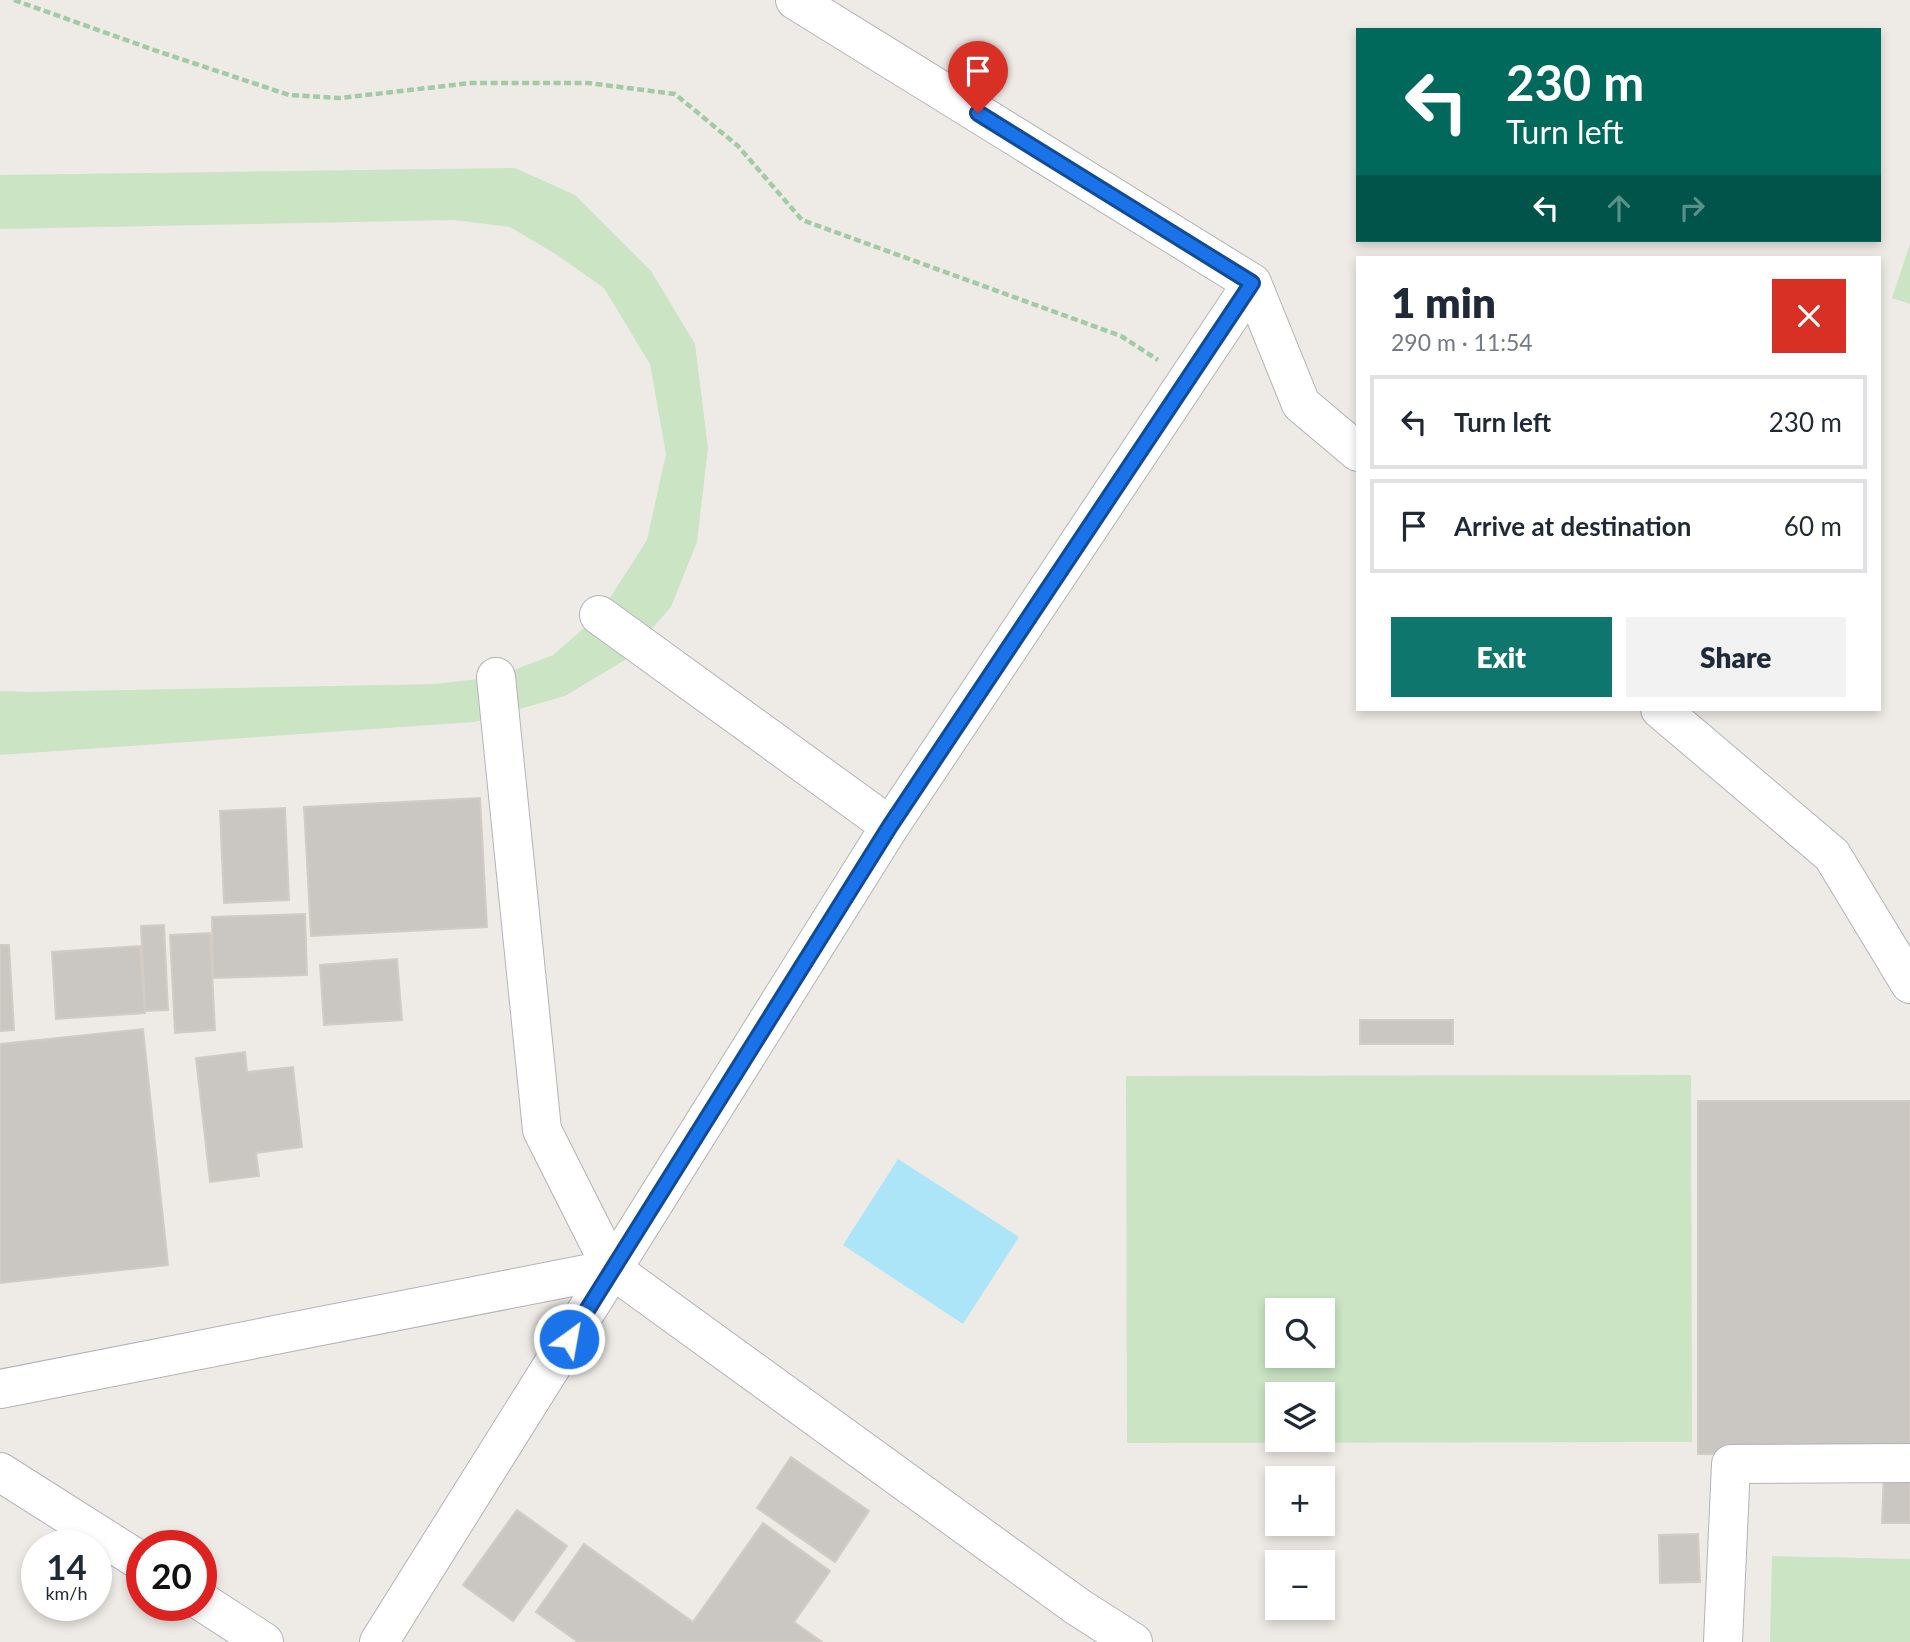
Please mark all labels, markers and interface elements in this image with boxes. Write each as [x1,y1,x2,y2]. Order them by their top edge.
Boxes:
pin [948,41,1008,113]
icon: arrive [959,52,997,90]
text: 230 m [1506,53,1644,111]
icon: left [1391,56,1482,147]
text: Turn left [1506,112,1623,151]
icon: left [1527,189,1565,227]
icon: ahead [1600,189,1638,227]
icon: right [1673,189,1711,227]
text: 1 min [1391,277,1496,327]
button: close [1772,279,1846,353]
text: 290 m · 11:54 [1391,328,1533,356]
icon: left [1395,403,1433,441]
text: Turn left [1454,406,1551,438]
text: 230 m [1769,406,1842,438]
icon: arrive [1395,507,1433,545]
text: Arrive at destination [1454,510,1691,542]
text: 60 m [1784,510,1842,542]
button: Exit [1391,617,1612,697]
button: Share [1626,617,1846,697]
map controls [1265,1298,1335,1620]
button: search [1265,1298,1335,1368]
position arrow [532,1302,606,1376]
button: layers [1265,1382,1335,1452]
button: + [1265,1466,1335,1536]
speed limit sign: 20 [126,1530,217,1621]
text: 14 [46,1545,87,1587]
button: − [1265,1550,1335,1620]
text: km/h [45,1582,88,1604]

